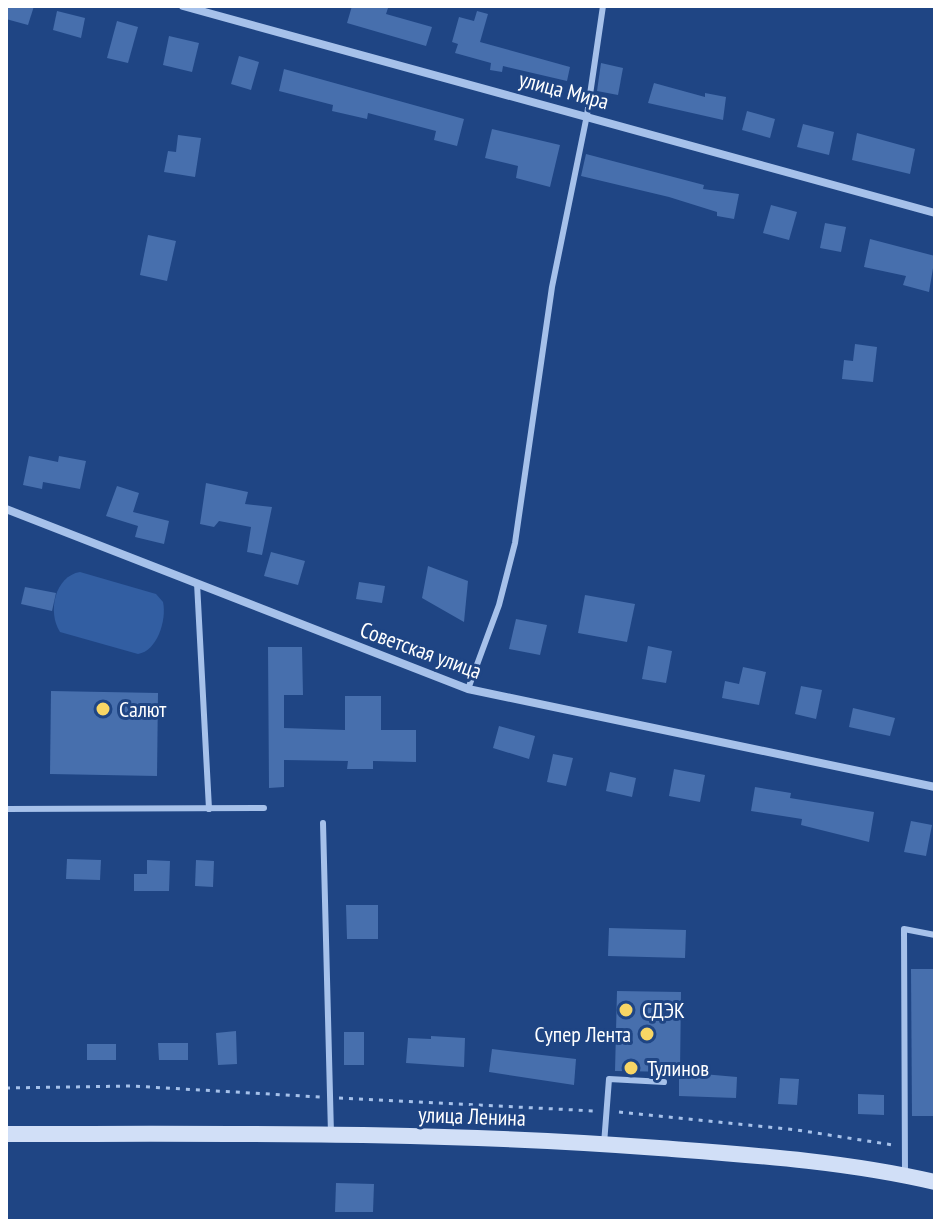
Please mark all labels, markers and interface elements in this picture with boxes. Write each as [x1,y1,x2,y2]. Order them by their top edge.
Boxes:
street label: улица Мира [516,65,612,115]
street label: Советская улица [357,615,485,685]
place label: Салют [119,695,167,723]
marker: Салют [94,700,112,718]
place label: СДЭК [642,996,685,1024]
marker: СДЭК [617,1001,635,1019]
place label: Супер Лента [535,1020,631,1048]
marker: Супер Лента [638,1025,656,1043]
place label: Тулинов [647,1054,709,1082]
marker: Тулинов [622,1059,640,1077]
street label: улица Ленина [418,1100,526,1132]

